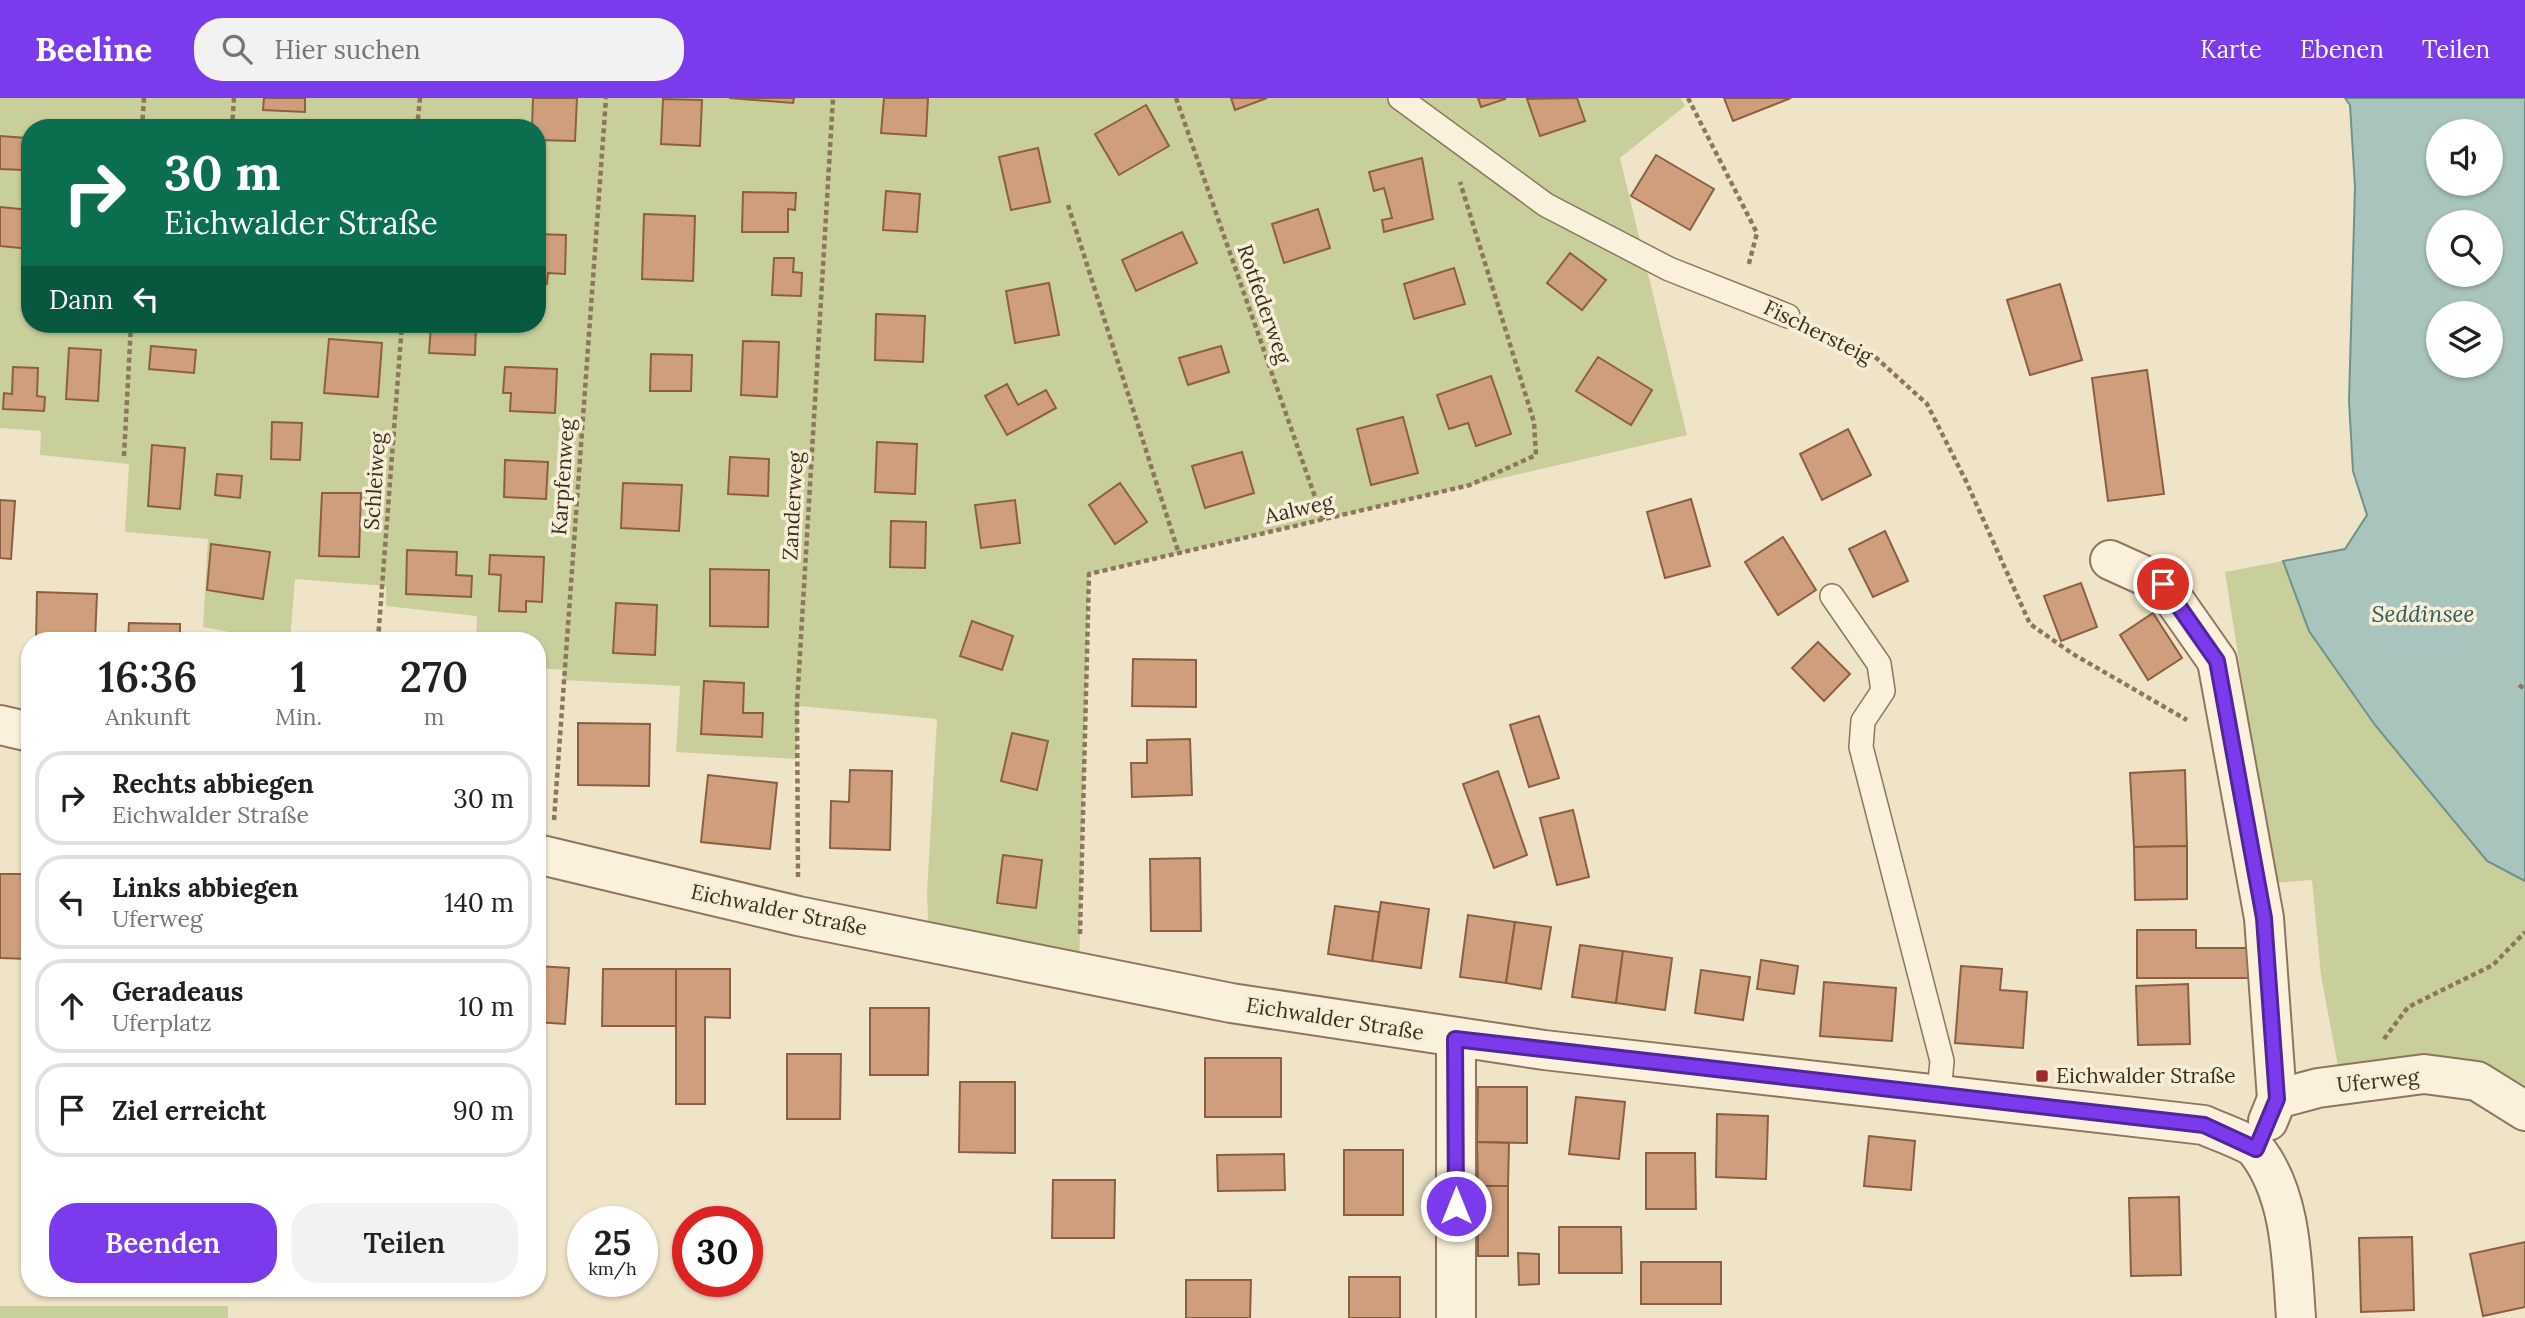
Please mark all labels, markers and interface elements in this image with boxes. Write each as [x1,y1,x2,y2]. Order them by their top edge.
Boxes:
search box [194,18,684,81]
text: Beeline [35,28,152,70]
icon: search [218,30,256,68]
text: Hier suchen [274,33,421,66]
text: Karte [2200,34,2262,65]
text: Ebenen [2300,34,2384,65]
text: Teilen [2422,34,2490,65]
map controls [2426,119,2503,378]
button: sound [2426,119,2503,196]
text: 30 m [164,141,281,203]
icon: right [49,147,140,238]
text: Eichwalder Straße [164,202,438,243]
button: search [2426,210,2503,287]
street label: Rotfederweg [1231,241,1298,367]
icon: left [127,280,165,318]
text: Dann [49,283,113,316]
street label: Fischersteig [1759,294,1878,370]
button: layers [2426,301,2503,378]
street label: Karpfenweg [545,417,580,536]
street label: Schleiweg [358,431,391,531]
street label: Zanderweg [776,450,809,561]
street label: Aalweg [1261,487,1336,530]
pin [2133,554,2193,614]
icon: arrive [2144,565,2182,603]
water label: Seddinsee [2372,599,2474,628]
text: 16:36 [99,650,197,704]
text: 1 [290,650,307,704]
text: 270 [400,650,468,704]
text: Ankunft [105,702,191,731]
text: Min. [275,702,322,731]
text: m [424,702,444,731]
text: Rechts abbiegen [112,767,314,800]
icon: right [53,779,91,817]
text: 30 m [453,782,514,815]
text: Eichwalder Straße [112,800,309,829]
text: Links abbiegen [112,871,298,904]
street label: Eichwalder Straße [688,878,870,941]
icon: left [53,883,91,921]
text: 140 m [444,886,514,919]
text: Uferweg [112,904,203,933]
text: Geradeaus [112,975,243,1008]
icon: ahead [53,987,91,1025]
text: 10 m [458,990,514,1023]
street label: Eichwalder Straße [1244,991,1426,1046]
text: Uferplatz [112,1008,212,1037]
place label: Eichwalder Straße [2056,1062,2236,1089]
street label: Uferweg [2335,1063,2421,1098]
marker: Eichwalder Straße [2034,1068,2050,1084]
icon: arrive [53,1091,91,1129]
text: Ziel erreicht [112,1094,266,1127]
text: 90 m [453,1094,514,1127]
position arrow [1419,1169,1493,1243]
button: Beenden [49,1203,277,1283]
button: Teilen [291,1203,518,1283]
speed limit sign: 30 [672,1206,763,1297]
text: 25 [594,1220,631,1265]
text: km/h [588,1257,637,1280]

